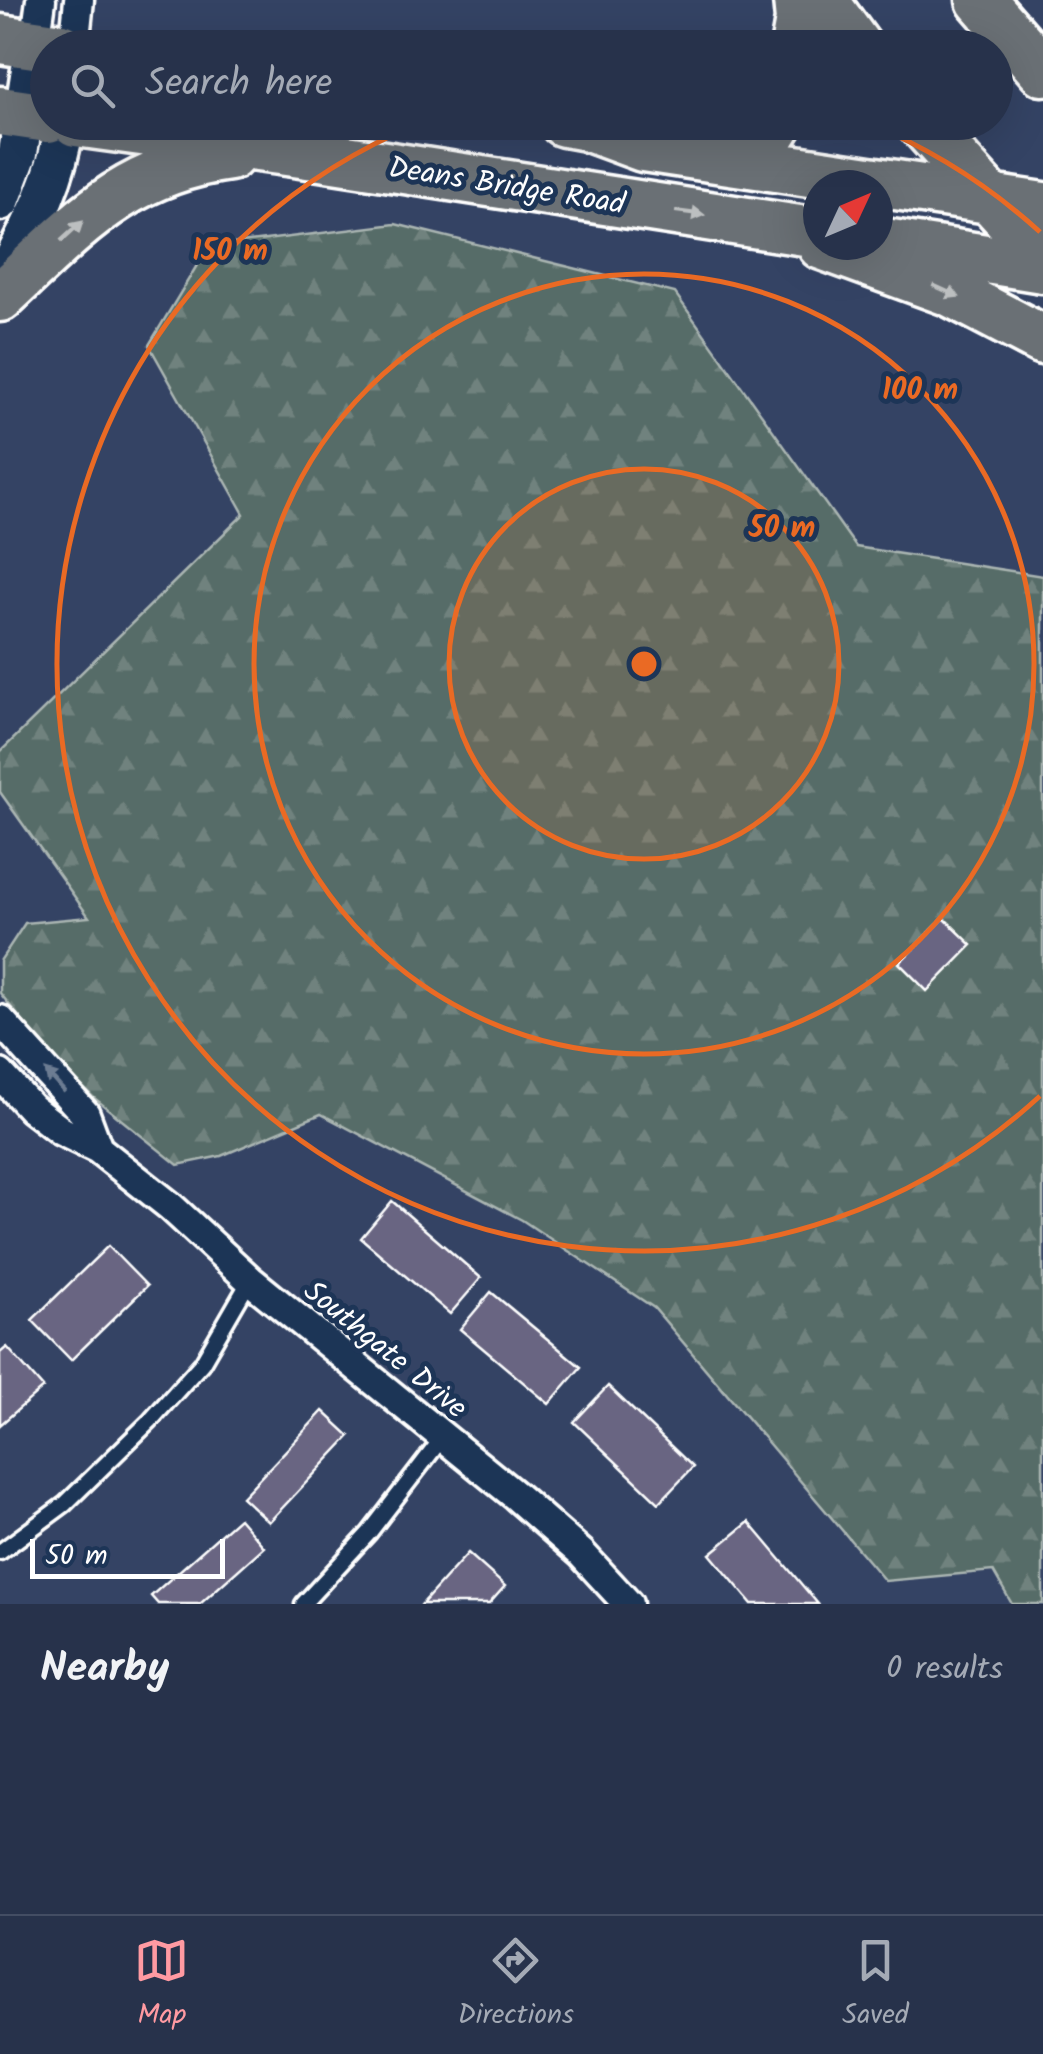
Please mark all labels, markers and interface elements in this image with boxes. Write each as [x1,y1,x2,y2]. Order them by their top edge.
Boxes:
search box [30,30,1013,140]
text: Search here [145,55,332,115]
icon: search [65,58,120,113]
street label: Deans Bridge Road [385,145,629,230]
north arrow [803,170,893,260]
one-way arrow [675,206,707,221]
one-way arrow [60,220,84,243]
text: 150 m [192,228,268,276]
one-way arrow [932,283,961,299]
text: 100 m [882,367,958,415]
text: 50 m [748,505,815,553]
centre of rings [626,646,662,682]
one-way arrow [44,1069,67,1093]
street label: Southgate Drive [292,1269,477,1432]
scale bar [30,1534,225,1578]
text: 50 m [45,1534,108,1579]
text: Nearby [40,1636,169,1703]
text: 0 results [886,1644,1003,1695]
tab: Map [134,1933,189,2038]
tab: Directions [458,1933,574,2038]
tab: Saved [842,1933,909,2038]

